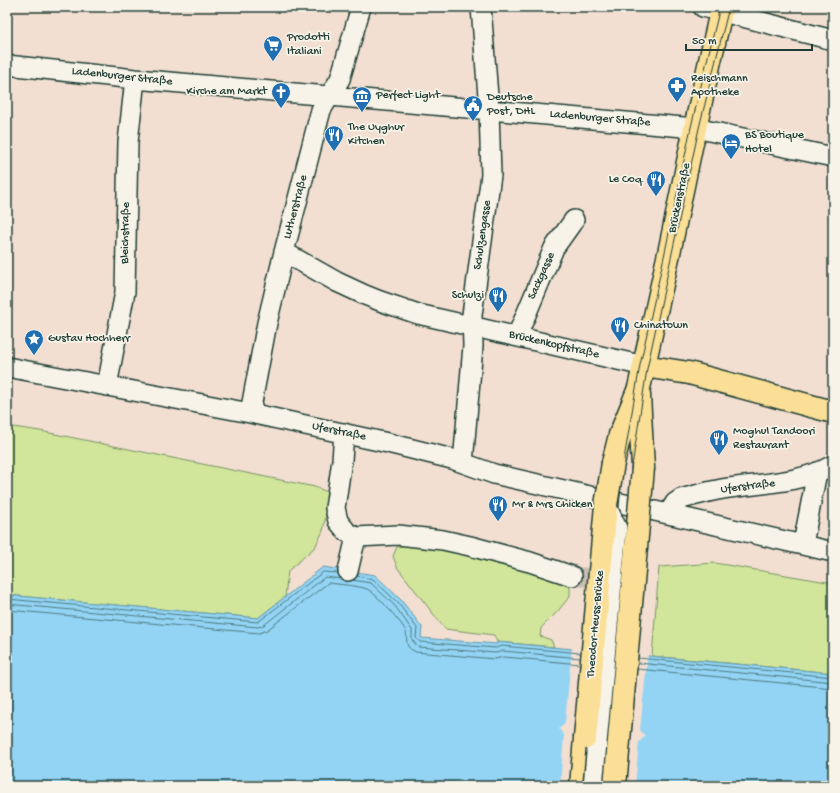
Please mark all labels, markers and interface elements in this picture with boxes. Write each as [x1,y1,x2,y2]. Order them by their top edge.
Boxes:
scale bar [686,26,812,52]
place label: Prodotti Italiani [286,31,330,59]
supermarket icon: Prodotti Italiani [262,34,284,62]
text: 50 m [692,35,717,49]
street label: Ladenburger Straße [71,65,174,89]
place label: Reischmann Apotheke [691,72,748,100]
pharmacy icon: Reischmann Apotheke [666,75,688,103]
church icon: Kirche am Markt [270,81,292,109]
place label: Kirche am Markt [186,85,268,99]
museum icon: Perfect Light [351,85,373,113]
place label: Perfect Light [375,89,441,103]
place label: Deutsche Post, DHL [486,91,535,119]
public building icon: Deutsche Post, DHL [462,94,484,122]
street label: Ladenburger Straße [549,108,652,130]
place label: The Uyghur Kitchen [347,121,406,149]
restaurant icon: The Uyghur Kitchen [323,124,345,152]
place label: BS Boutique Hotel [744,129,805,157]
hotel icon: BS Boutique Hotel [720,132,742,160]
street label: Brückenstraße [666,161,694,235]
restaurant icon: Le Coq [645,169,667,197]
street label: Lutherstraße [281,173,311,240]
place label: Le Coq [609,173,644,187]
street label: Schulzengasse [471,199,495,271]
street label: Bleichstraße [118,201,134,265]
street label: Sackgasse [525,250,559,302]
restaurant icon: Schulzi [487,285,509,313]
place label: Schulzi [452,289,484,303]
restaurant icon: Chinatown [609,315,631,343]
place label: Chinatown [634,319,688,333]
place icon: Gustav Hochherr [23,328,45,356]
street label: Brückenkopfstraße [507,328,601,362]
place label: Gustav Hochherr [48,332,132,346]
street label: Uferstraße [311,419,368,445]
place label: Moghul Tandoori Restaurant [733,425,816,453]
restaurant icon: Moghul Tandoori Restaurant [708,428,730,456]
street label: Uferstraße [720,477,777,497]
restaurant icon: Mr & Mrs Chicken [487,494,509,522]
place label: Mr & Mrs Chicken [512,498,593,512]
street label: Theodor-Heuss-Brücke [584,569,608,679]

